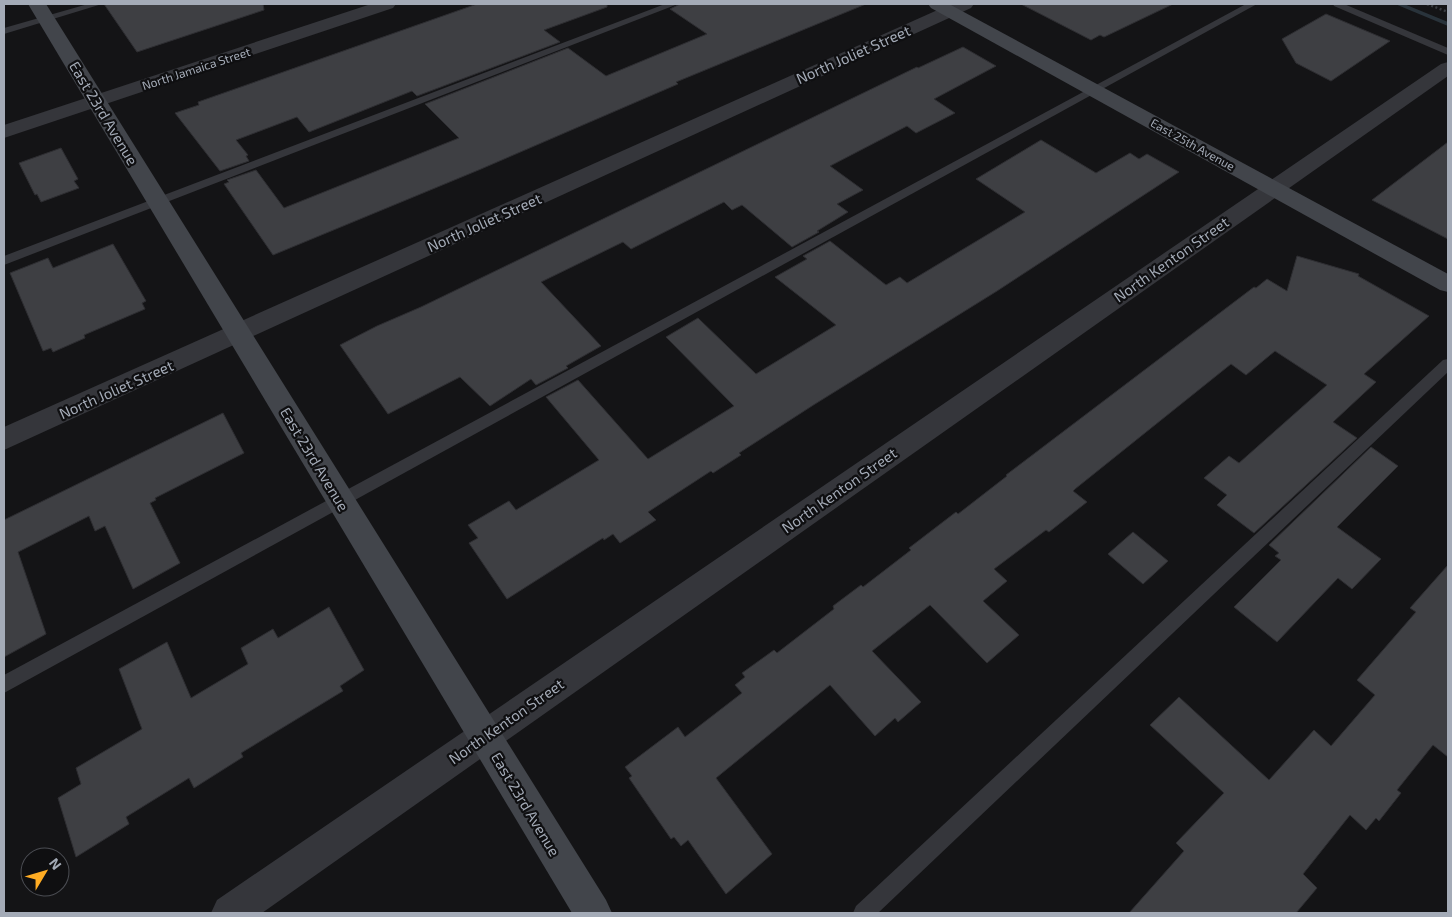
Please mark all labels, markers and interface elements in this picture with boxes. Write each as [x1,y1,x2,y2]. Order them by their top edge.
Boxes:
street label: North Joliet Street [793,21,913,87]
street label: North Jamaica Street [140,44,252,92]
street label: East 23rd Avenue [66,58,142,168]
street label: East 25th Avenue [1149,115,1237,173]
street label: North Joliet Street [424,189,544,255]
street label: North Kenton Street [1110,212,1232,305]
street label: North Joliet Street [56,356,176,422]
street label: East 23rd Avenue [277,404,353,514]
street label: North Kenton Street [778,443,900,536]
street label: North Kenton Street [445,674,567,767]
street label: East 23rd Avenue [488,749,564,859]
north arrow [20,847,70,897]
text: N [46,854,65,873]

